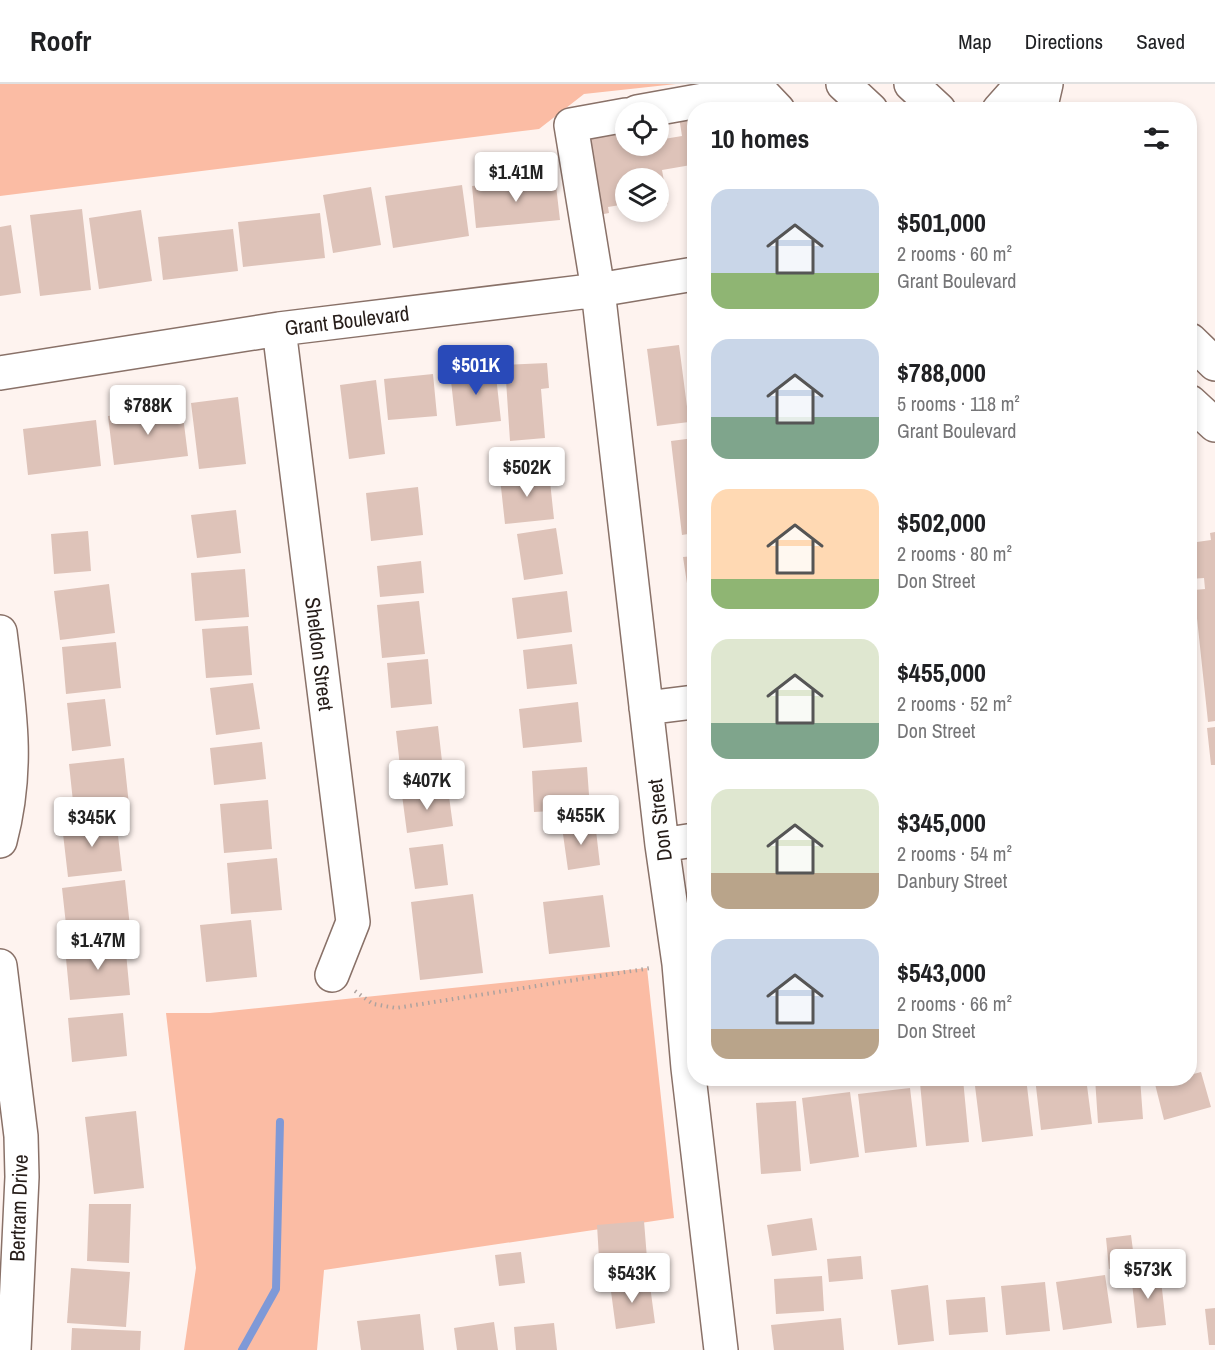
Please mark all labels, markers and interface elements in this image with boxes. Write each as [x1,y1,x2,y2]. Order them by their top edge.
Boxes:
text: Roofr [30,22,91,60]
text: Map [958,27,992,56]
text: Directions [1025,27,1103,56]
text: Saved [1136,27,1185,56]
map controls [615,102,669,222]
button: locate [615,102,669,156]
text: 10 homes [711,121,809,156]
icon: filters [1140,122,1173,155]
pin: $1.41M [467,152,565,203]
text: $1.41M [489,158,543,185]
button: layers [615,168,669,222]
text: $501,000 [897,205,986,240]
icon: home [759,213,831,285]
text: 2 rooms · 60 m² [897,240,1012,267]
text: Grant Boulevard [897,267,1016,294]
street label: Grant Boulevard [283,298,411,343]
pin: $501K [434,345,518,396]
text: $501K [452,351,500,378]
text: $788,000 [897,355,986,390]
icon: home [759,363,831,435]
pin: $788K [106,385,190,436]
text: 5 rooms · 118 m² [897,390,1020,417]
text: $788K [124,391,172,418]
text: Grant Boulevard [897,417,1016,444]
pin: $502K [485,447,569,498]
text: $502K [503,453,551,480]
text: $502,000 [897,505,986,540]
icon: home [759,513,831,585]
text: 2 rooms · 80 m² [897,540,1012,567]
text: Don Street [897,567,975,594]
street label: Sheldon Street [298,596,341,712]
text: $455,000 [897,655,986,690]
icon: home [759,663,831,735]
text: 2 rooms · 52 m² [897,690,1012,717]
text: Don Street [897,717,975,744]
pin: $407K [385,760,469,811]
text: $407K [403,766,451,793]
street label: Don Street [640,777,679,863]
pin: $455K [539,795,623,846]
pin: $345K [50,797,134,848]
text: $455K [557,801,605,828]
text: $345K [68,803,116,830]
text: $345,000 [897,805,986,840]
icon: home [759,813,831,885]
text: 2 rooms · 54 m² [897,840,1012,867]
text: Danbury Street [897,867,1007,894]
pin: $1.47M [49,920,147,971]
text: $1.47M [71,926,125,953]
text: $543,000 [897,955,986,990]
icon: home [759,963,831,1035]
text: 2 rooms · 66 m² [897,990,1012,1017]
text: Don Street [897,1017,975,1044]
street label: Bertram Drive [2,1154,35,1262]
pin: $573K [1106,1249,1190,1300]
pin: $543K [590,1253,674,1304]
text: $573K [1124,1255,1172,1282]
text: $543K [608,1259,656,1286]

